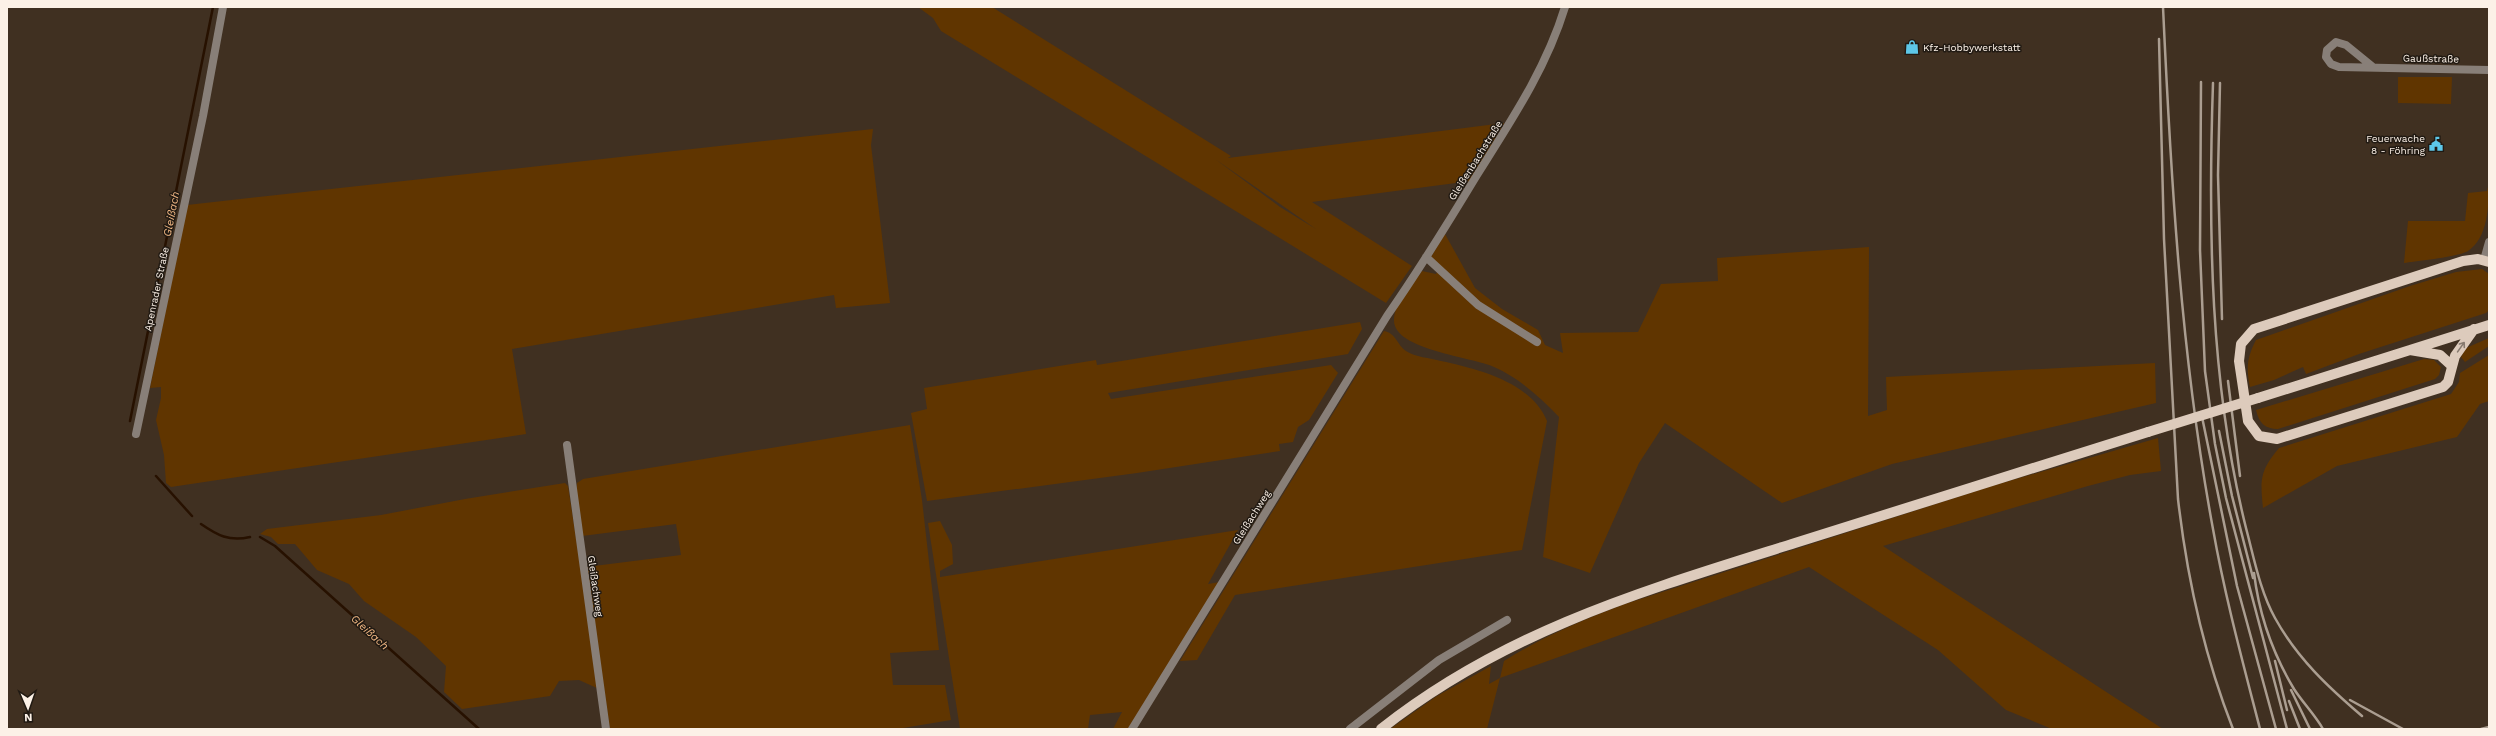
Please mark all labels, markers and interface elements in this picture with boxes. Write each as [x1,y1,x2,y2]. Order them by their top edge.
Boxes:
shop icon: Kfz-Hobbywerkstatt [1904,39,1920,55]
place label: Kfz-Hobbywerkstatt [1923,42,2021,53]
street label: Gaußstraße [2403,53,2459,64]
street label: Gleißenbachstraße [1446,118,1504,202]
place label: Feuerwache 8 - Föhring [2366,133,2426,156]
public building icon: Feuerwache 8 - Föhring [2428,136,2444,152]
water label: Gleißach [161,190,182,238]
street label: Apenrader Straße [142,246,171,332]
one-way arrow [2457,341,2465,352]
street label: Gleißachweg [1230,488,1273,546]
street label: Gleißachweg [586,555,605,618]
water label: Gleißach [348,612,391,653]
north arrow [8,688,48,728]
text: N [24,711,33,724]

